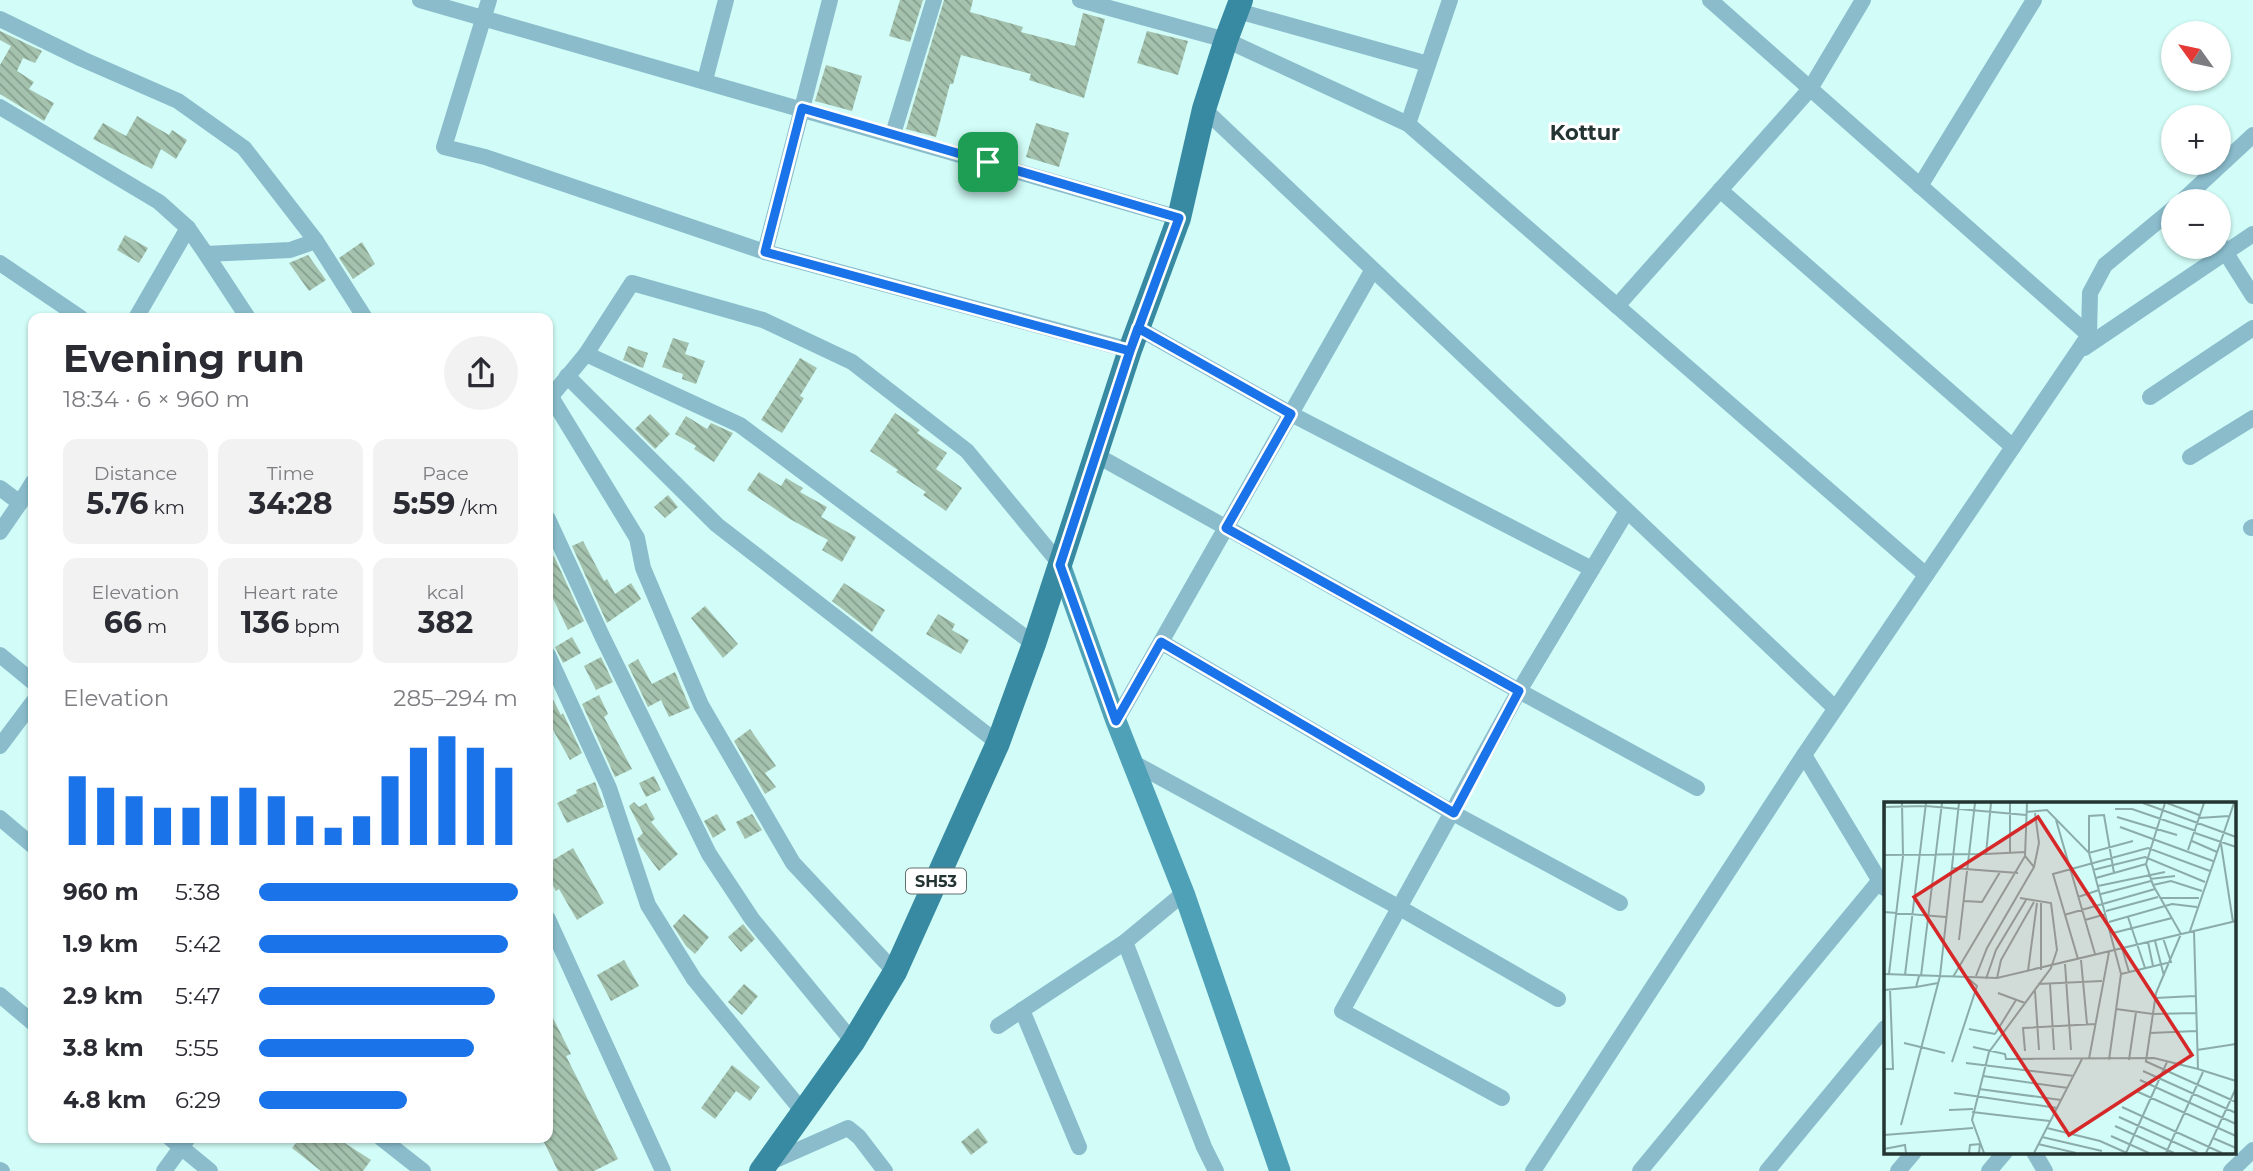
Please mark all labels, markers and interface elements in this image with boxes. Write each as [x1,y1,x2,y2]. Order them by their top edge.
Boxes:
north arrow [2161,21,2231,91]
map controls [2161,21,2231,259]
button: + [2161,105,2231,175]
district label: Kottur [1550,120,1620,145]
pin [958,132,1018,192]
icon: arrive [969,143,1007,181]
button: − [2161,189,2231,259]
text: Evening run [63,335,305,382]
button: share [444,336,518,410]
text: 18:34 · 6 × 960 m [63,385,250,413]
text: Distance [94,462,177,485]
text: Time [267,462,314,485]
text: Pace [422,462,469,485]
text: 5.76 [86,485,148,522]
text: 34:28 [248,485,333,522]
text: 5:59 [393,485,455,522]
text: km [148,496,185,519]
text: /km [455,496,498,519]
text: Elevation [92,581,179,604]
text: Heart rate [243,581,338,604]
text: kcal [427,581,464,604]
text: 66 [104,604,142,641]
text: 136 [241,604,289,641]
text: 382 [418,604,473,641]
text: m [142,615,167,638]
text: bpm [289,615,340,638]
text: Elevation [63,684,169,712]
text: 285–294 m [393,684,518,712]
inset map [1884,802,2236,1154]
road number: SH53 [906,868,966,894]
text: 960 m [63,878,139,906]
text: 5:38 [175,878,221,906]
text: 1.9 km [63,930,138,958]
text: 5:42 [175,930,221,958]
text: 2.9 km [63,982,143,1010]
text: 5:47 [175,982,221,1010]
text: 3.8 km [63,1034,144,1062]
text: 5:55 [175,1034,219,1062]
text: 4.8 km [63,1086,146,1114]
text: 6:29 [175,1086,221,1114]

